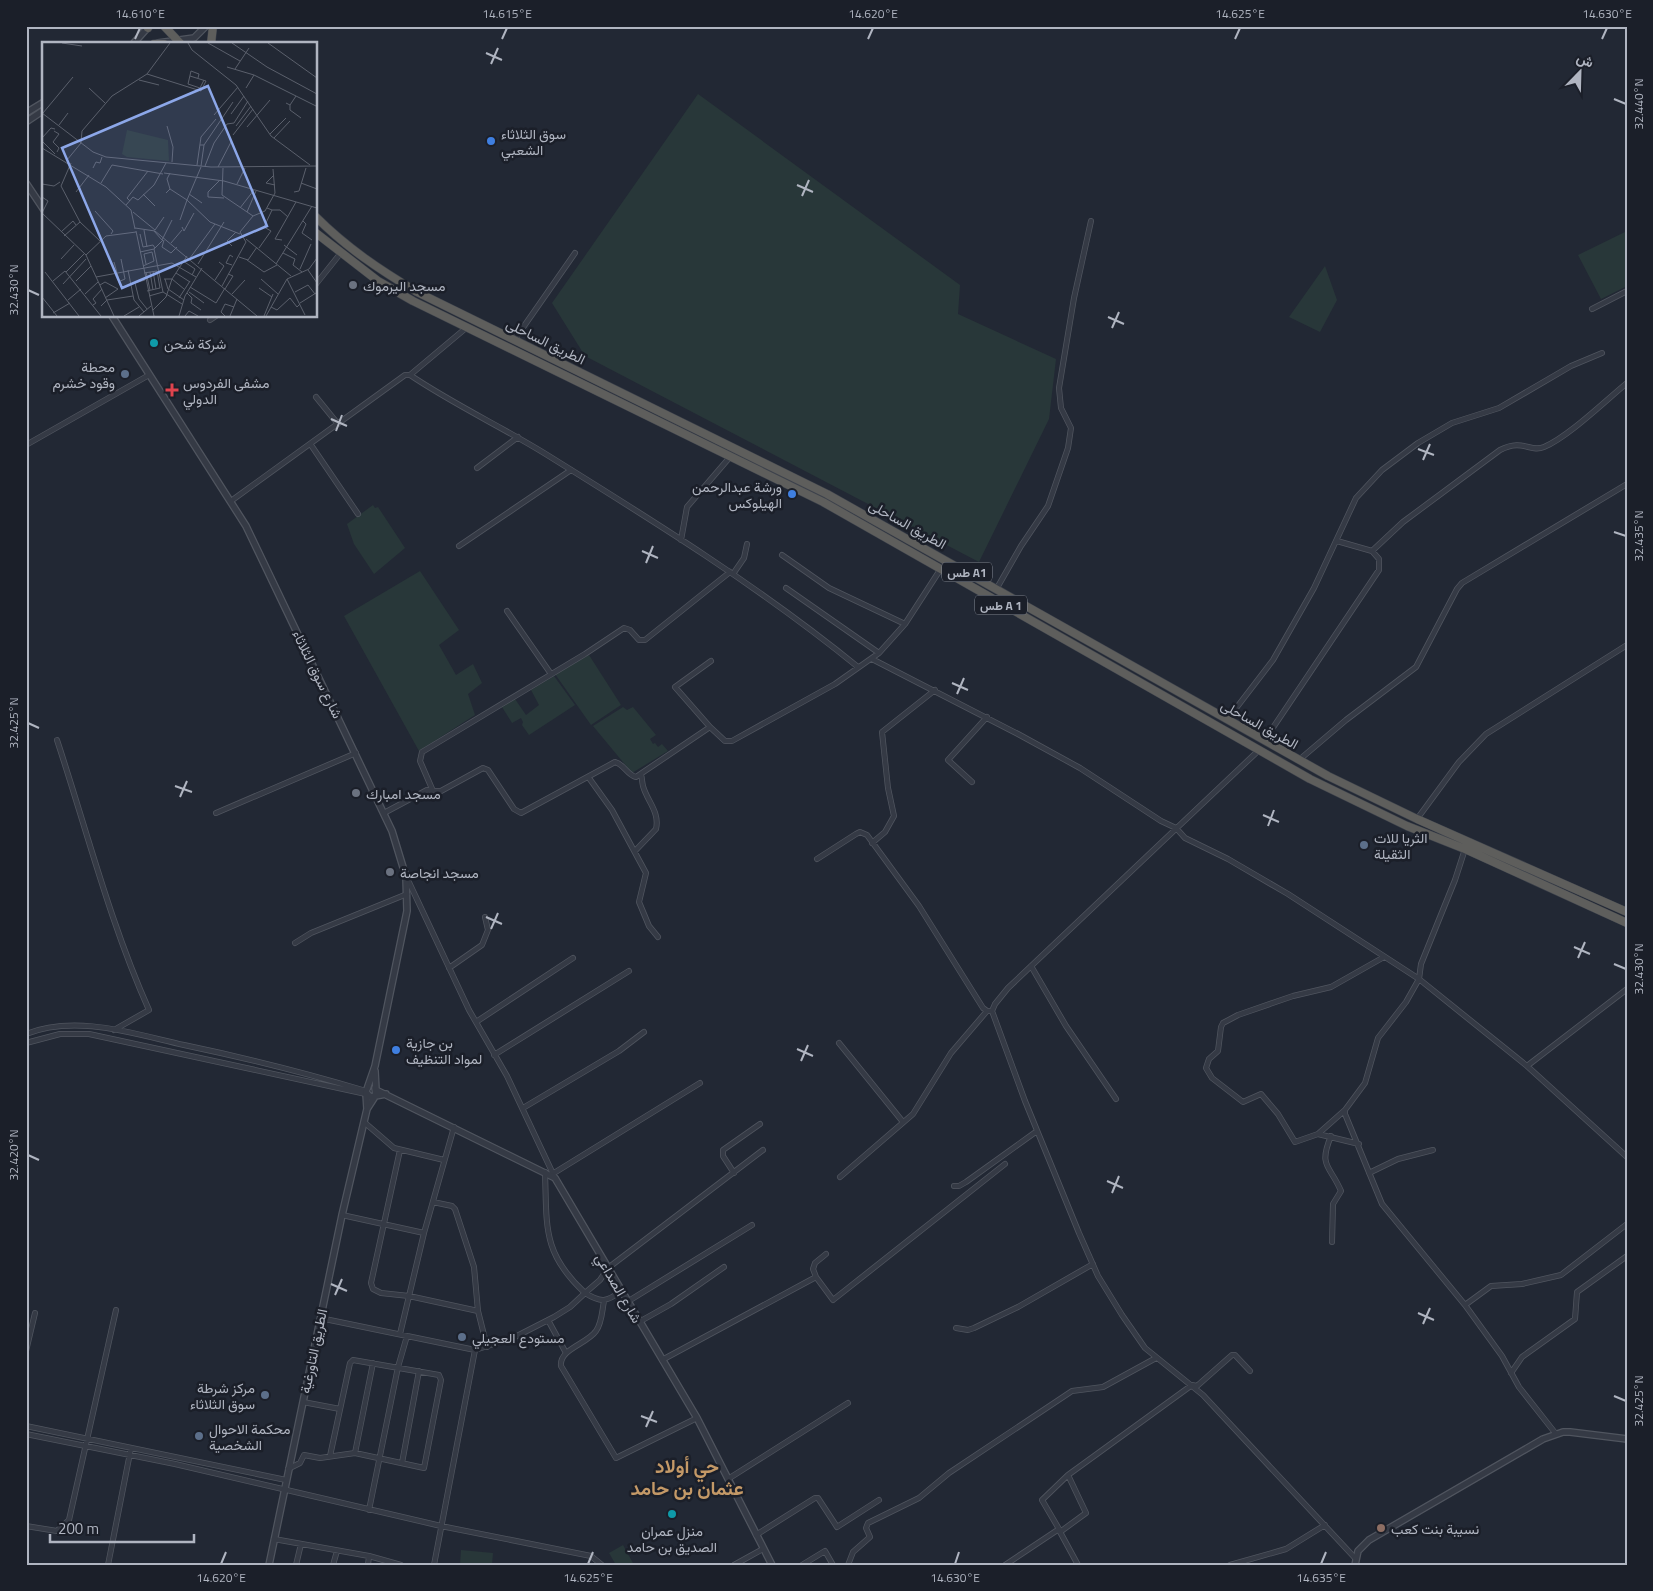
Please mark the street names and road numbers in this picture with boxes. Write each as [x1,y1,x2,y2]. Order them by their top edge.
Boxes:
street label: الطريق الساحلى [503,313,589,369]
street label: الطريق الساحلى [865,494,951,554]
road number: طس A1 [942,562,992,582]
road number: طس A 1 [975,596,1027,614]
street label: شارع سوق الثلاثاء [287,626,349,722]
street label: الطريق الساحلى [1217,694,1303,754]
street label: شارع الصداعي [589,1249,648,1328]
street label: الطريق التاورغية [294,1307,332,1395]

